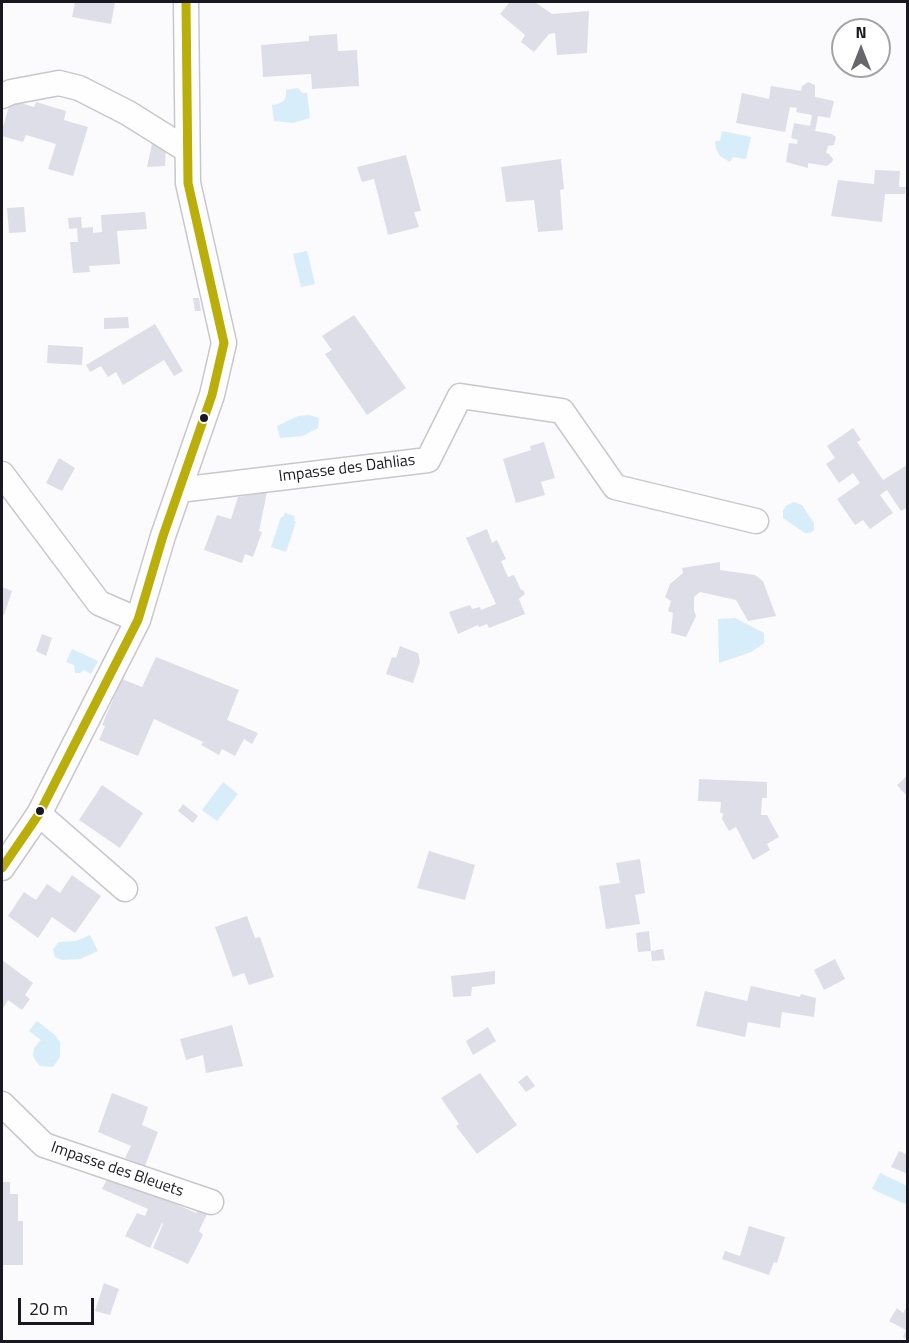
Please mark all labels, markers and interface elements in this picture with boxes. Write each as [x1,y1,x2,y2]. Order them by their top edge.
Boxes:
north arrow [831,18,891,78]
text: N [855,20,867,44]
unlabelled marker [198,412,210,424]
street label: Impasse des Dahlias [278,451,416,487]
unlabelled marker [34,805,46,817]
street label: Impasse des Bleuets [48,1138,186,1202]
scale bar [21,1286,98,1324]
text: 20 m [29,1295,68,1322]

